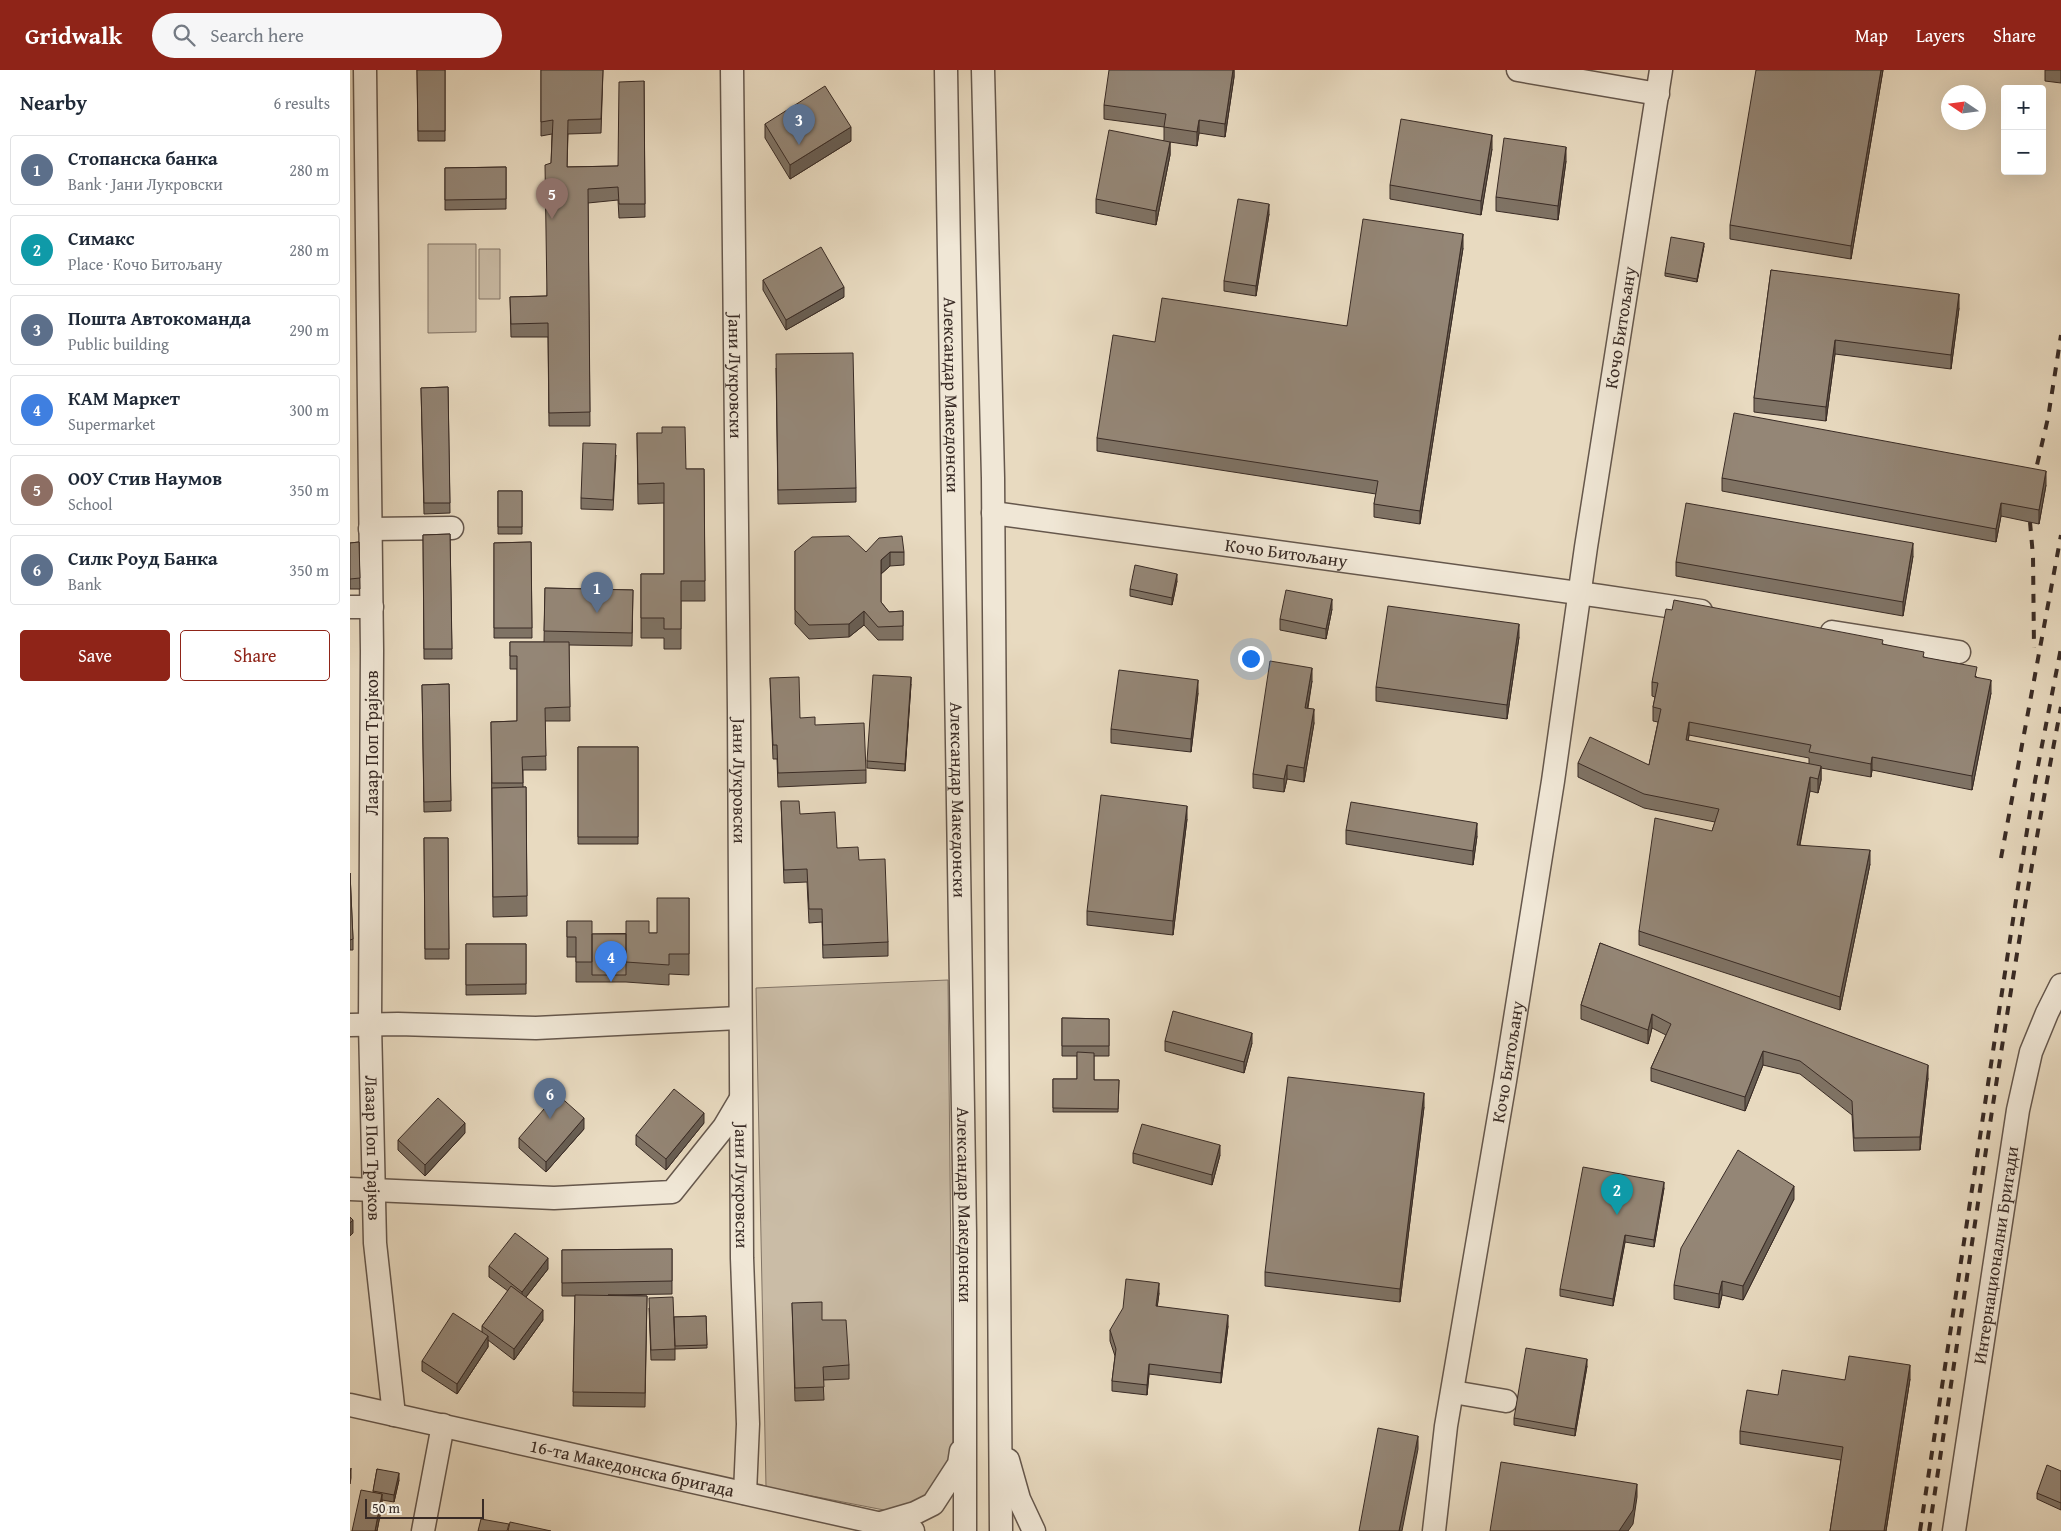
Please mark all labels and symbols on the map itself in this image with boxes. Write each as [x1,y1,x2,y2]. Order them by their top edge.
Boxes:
north arrow [1941,85,1986,130]
pin: 3 [783,104,815,145]
pin: 5 [536,178,568,219]
street label: Кочо Битољану [1597,264,1643,390]
street label: Александар Македонски [937,297,967,493]
street label: Јани Лукровски [722,311,750,439]
street label: Кочо Битољану [1223,531,1349,574]
pin: 1 [581,572,613,613]
your location [1238,646,1264,672]
street label: Лазар Поп Трајков [358,670,385,816]
street label: Александар Македонски [943,702,974,898]
street label: Јани Лукровски [726,716,754,844]
pin: 4 [595,941,627,982]
street label: Кочо Битољану [1484,999,1531,1125]
street label: Лазар Поп Трајков [358,1075,388,1221]
pin: 6 [534,1078,566,1119]
street label: Александар Македонски [950,1107,979,1303]
street label: Јани Лукровски [728,1121,756,1249]
street label: Интернационални Бригади [1966,1144,2025,1366]
pin: 2 [1601,1174,1633,1215]
street label: 16-та Македонска бригада [527,1432,737,1504]
scale bar [365,1496,484,1519]

